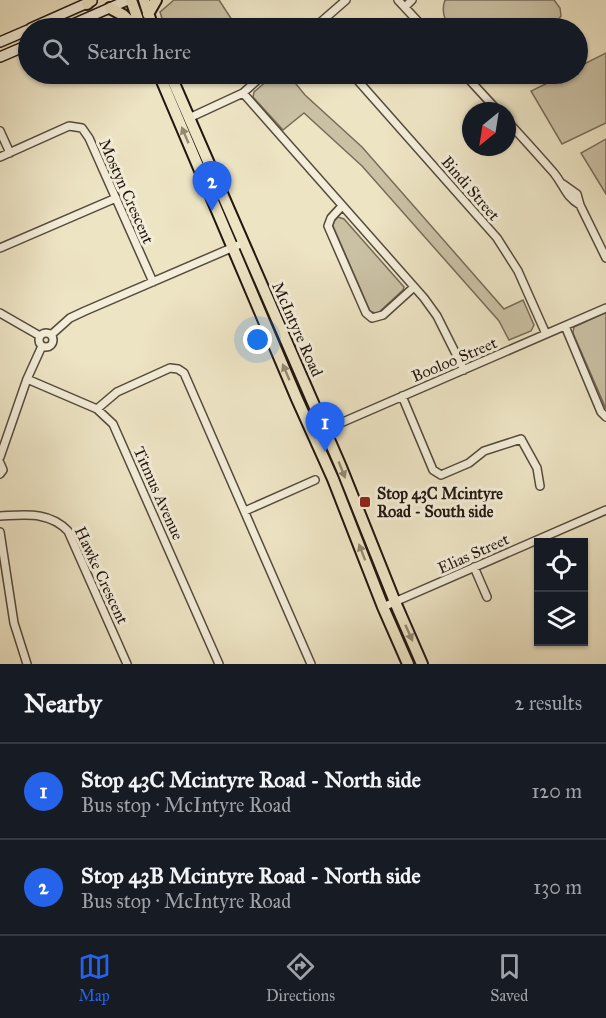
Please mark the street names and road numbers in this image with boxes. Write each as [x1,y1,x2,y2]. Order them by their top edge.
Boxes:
street label: Mostyn Crescent [95,136,158,247]
street label: Bindi Street [437,152,504,225]
street label: McIntyre Road [268,279,327,380]
street label: Booloo Street [409,333,500,386]
street label: Titmus Avenue [129,444,188,543]
street label: Hawke Crescent [71,524,133,627]
street label: Elias Street [435,529,512,578]

